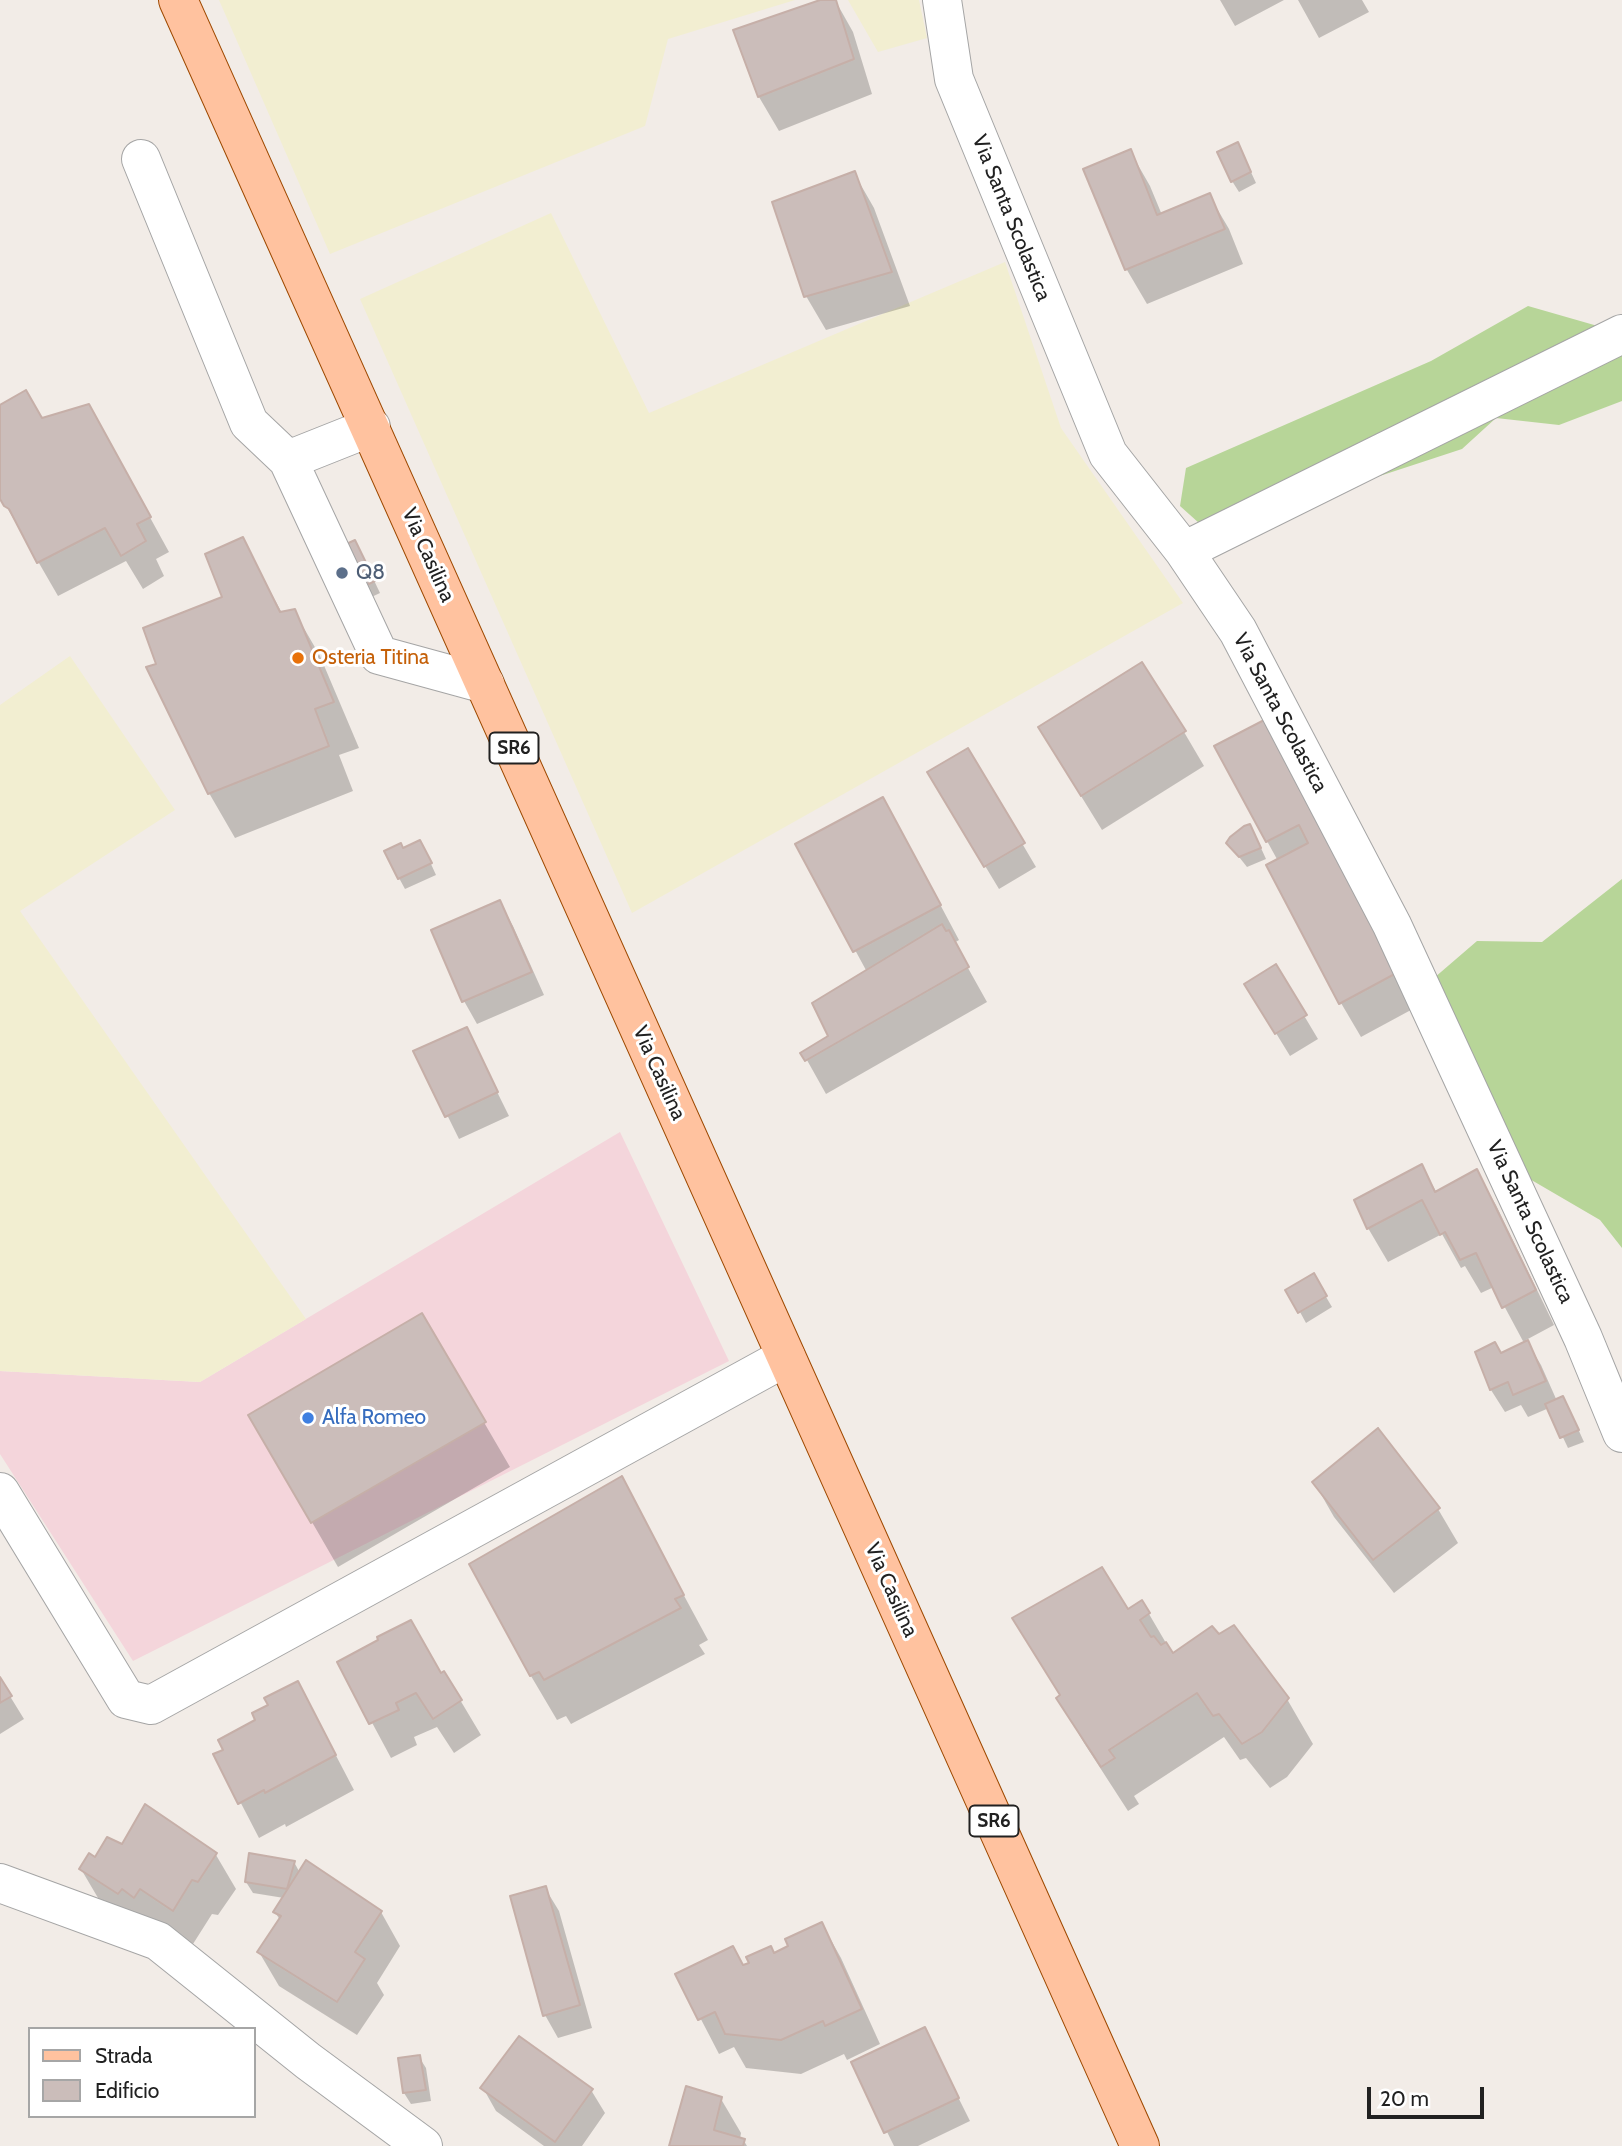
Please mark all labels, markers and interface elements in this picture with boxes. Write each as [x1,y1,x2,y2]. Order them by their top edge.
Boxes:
street label: Via Santa Scolastica [966,131,1056,305]
street label: Via Casilina [396,504,460,606]
place label: Q8 [356,560,385,586]
marker: Q8 [334,565,350,581]
street label: Via Santa Scolastica [1227,629,1333,797]
place label: Osteria Titina [312,645,429,671]
marker: Osteria Titina [290,650,306,666]
road number: SR6 [490,733,538,764]
street label: Via Casilina [627,1022,691,1124]
street label: Via Santa Scolastica [1481,1137,1579,1307]
place label: Alfa Romeo [322,1405,426,1431]
marker: Alfa Romeo [300,1410,316,1426]
street label: Via Casilina [859,1539,923,1641]
road number: SR6 [970,1806,1018,1837]
legend [28,2027,256,2118]
text: Strada [95,2043,152,2068]
scale bar [1370,2072,1487,2116]
text: Edificio [95,2078,159,2103]
text: 20 m [1380,2086,1429,2111]

